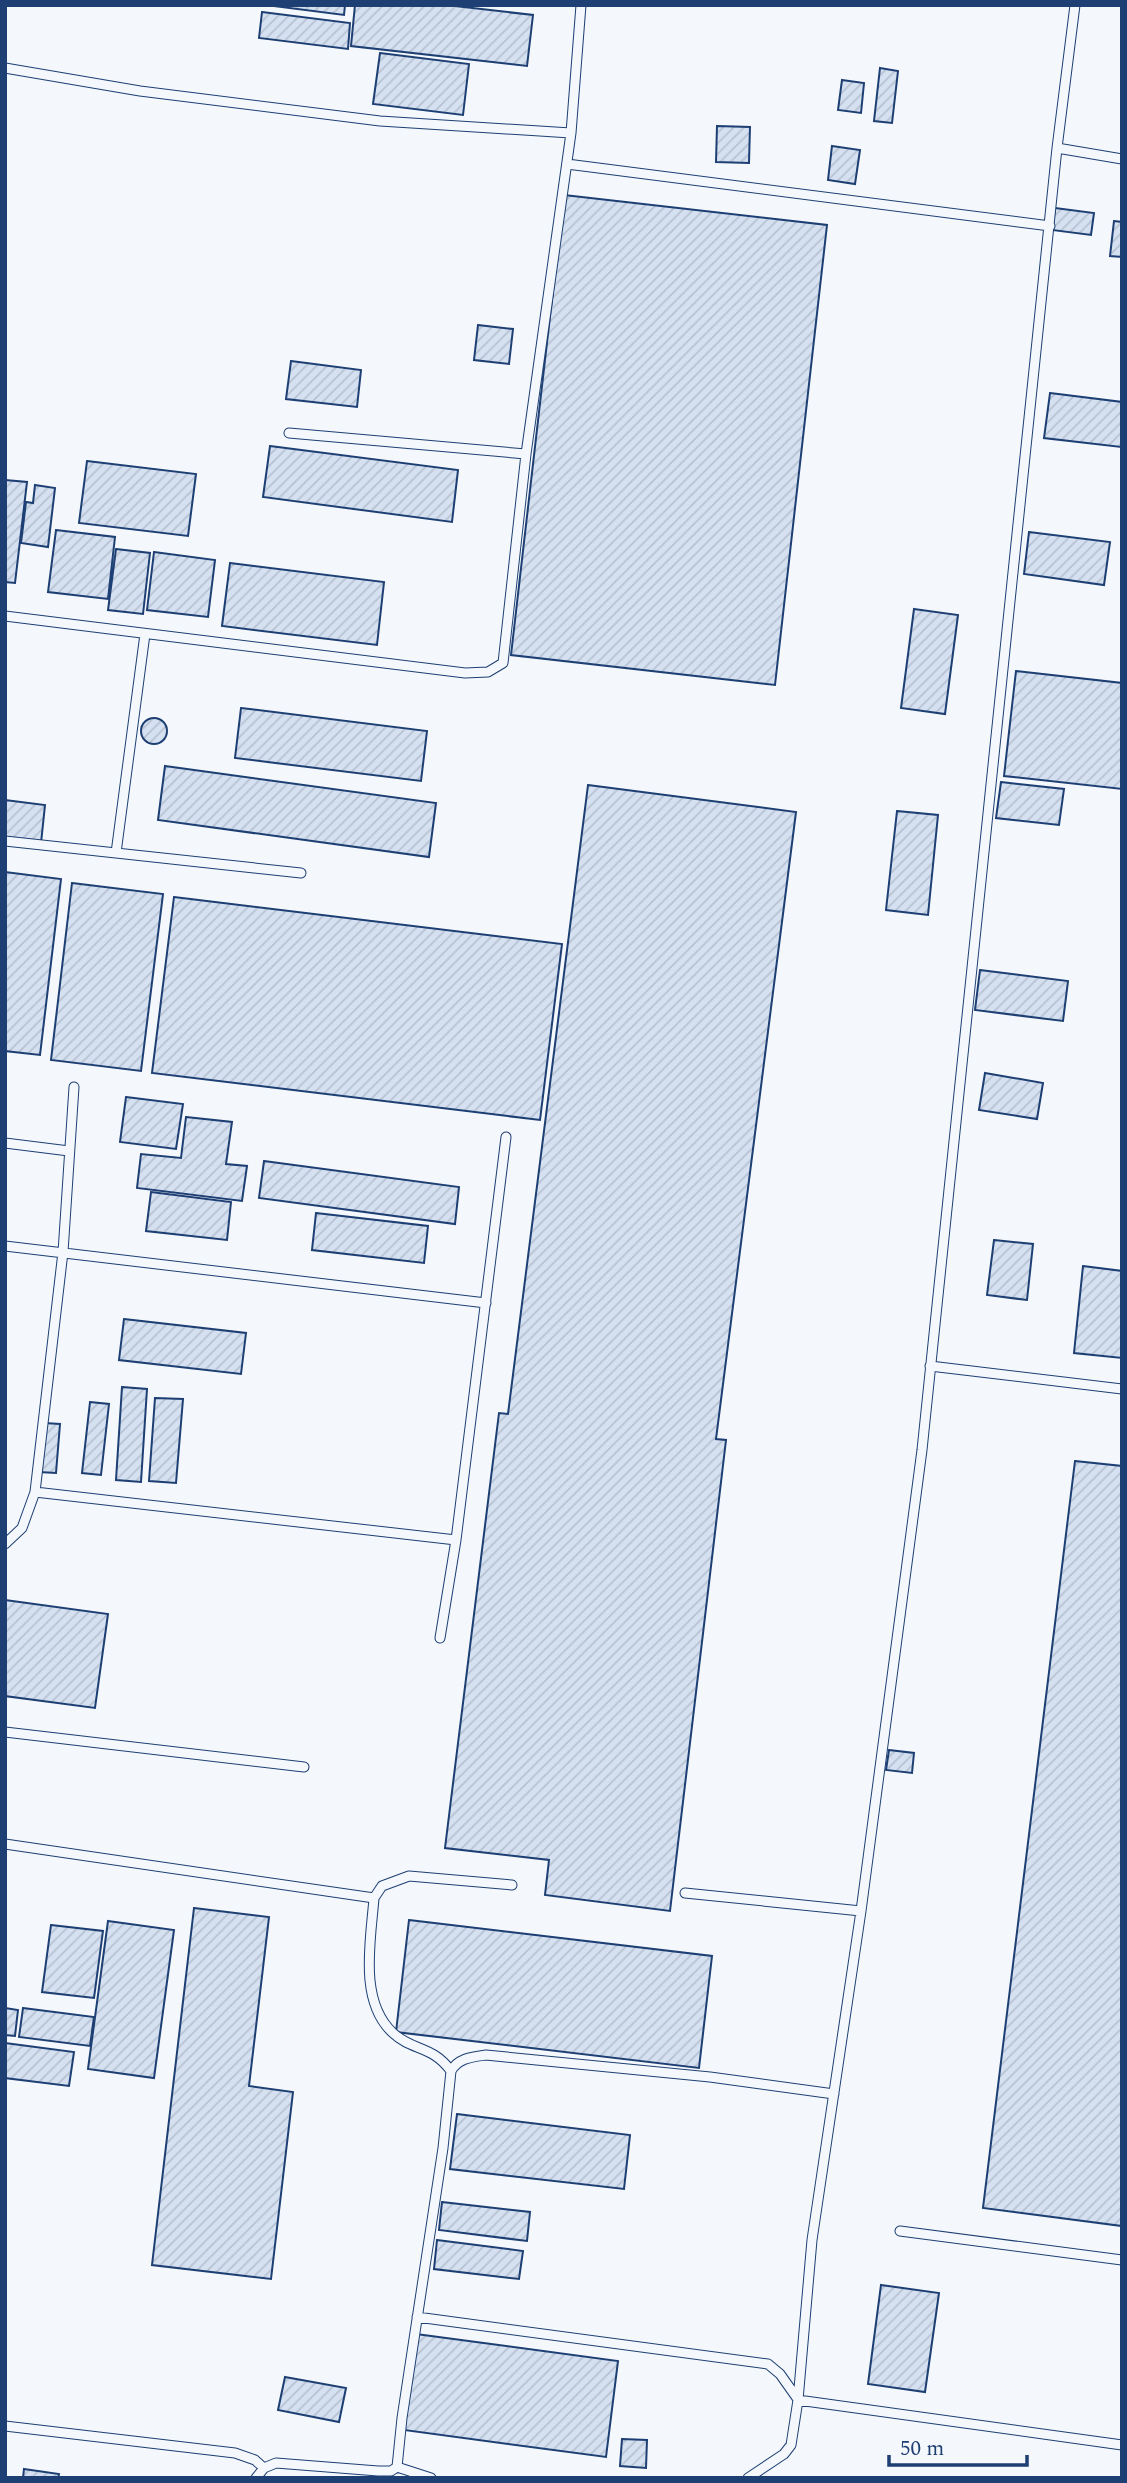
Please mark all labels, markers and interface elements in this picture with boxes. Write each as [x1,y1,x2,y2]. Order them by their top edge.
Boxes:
scale bar [889,2424,1027,2468]
text: 50 m [900,2433,944,2465]

